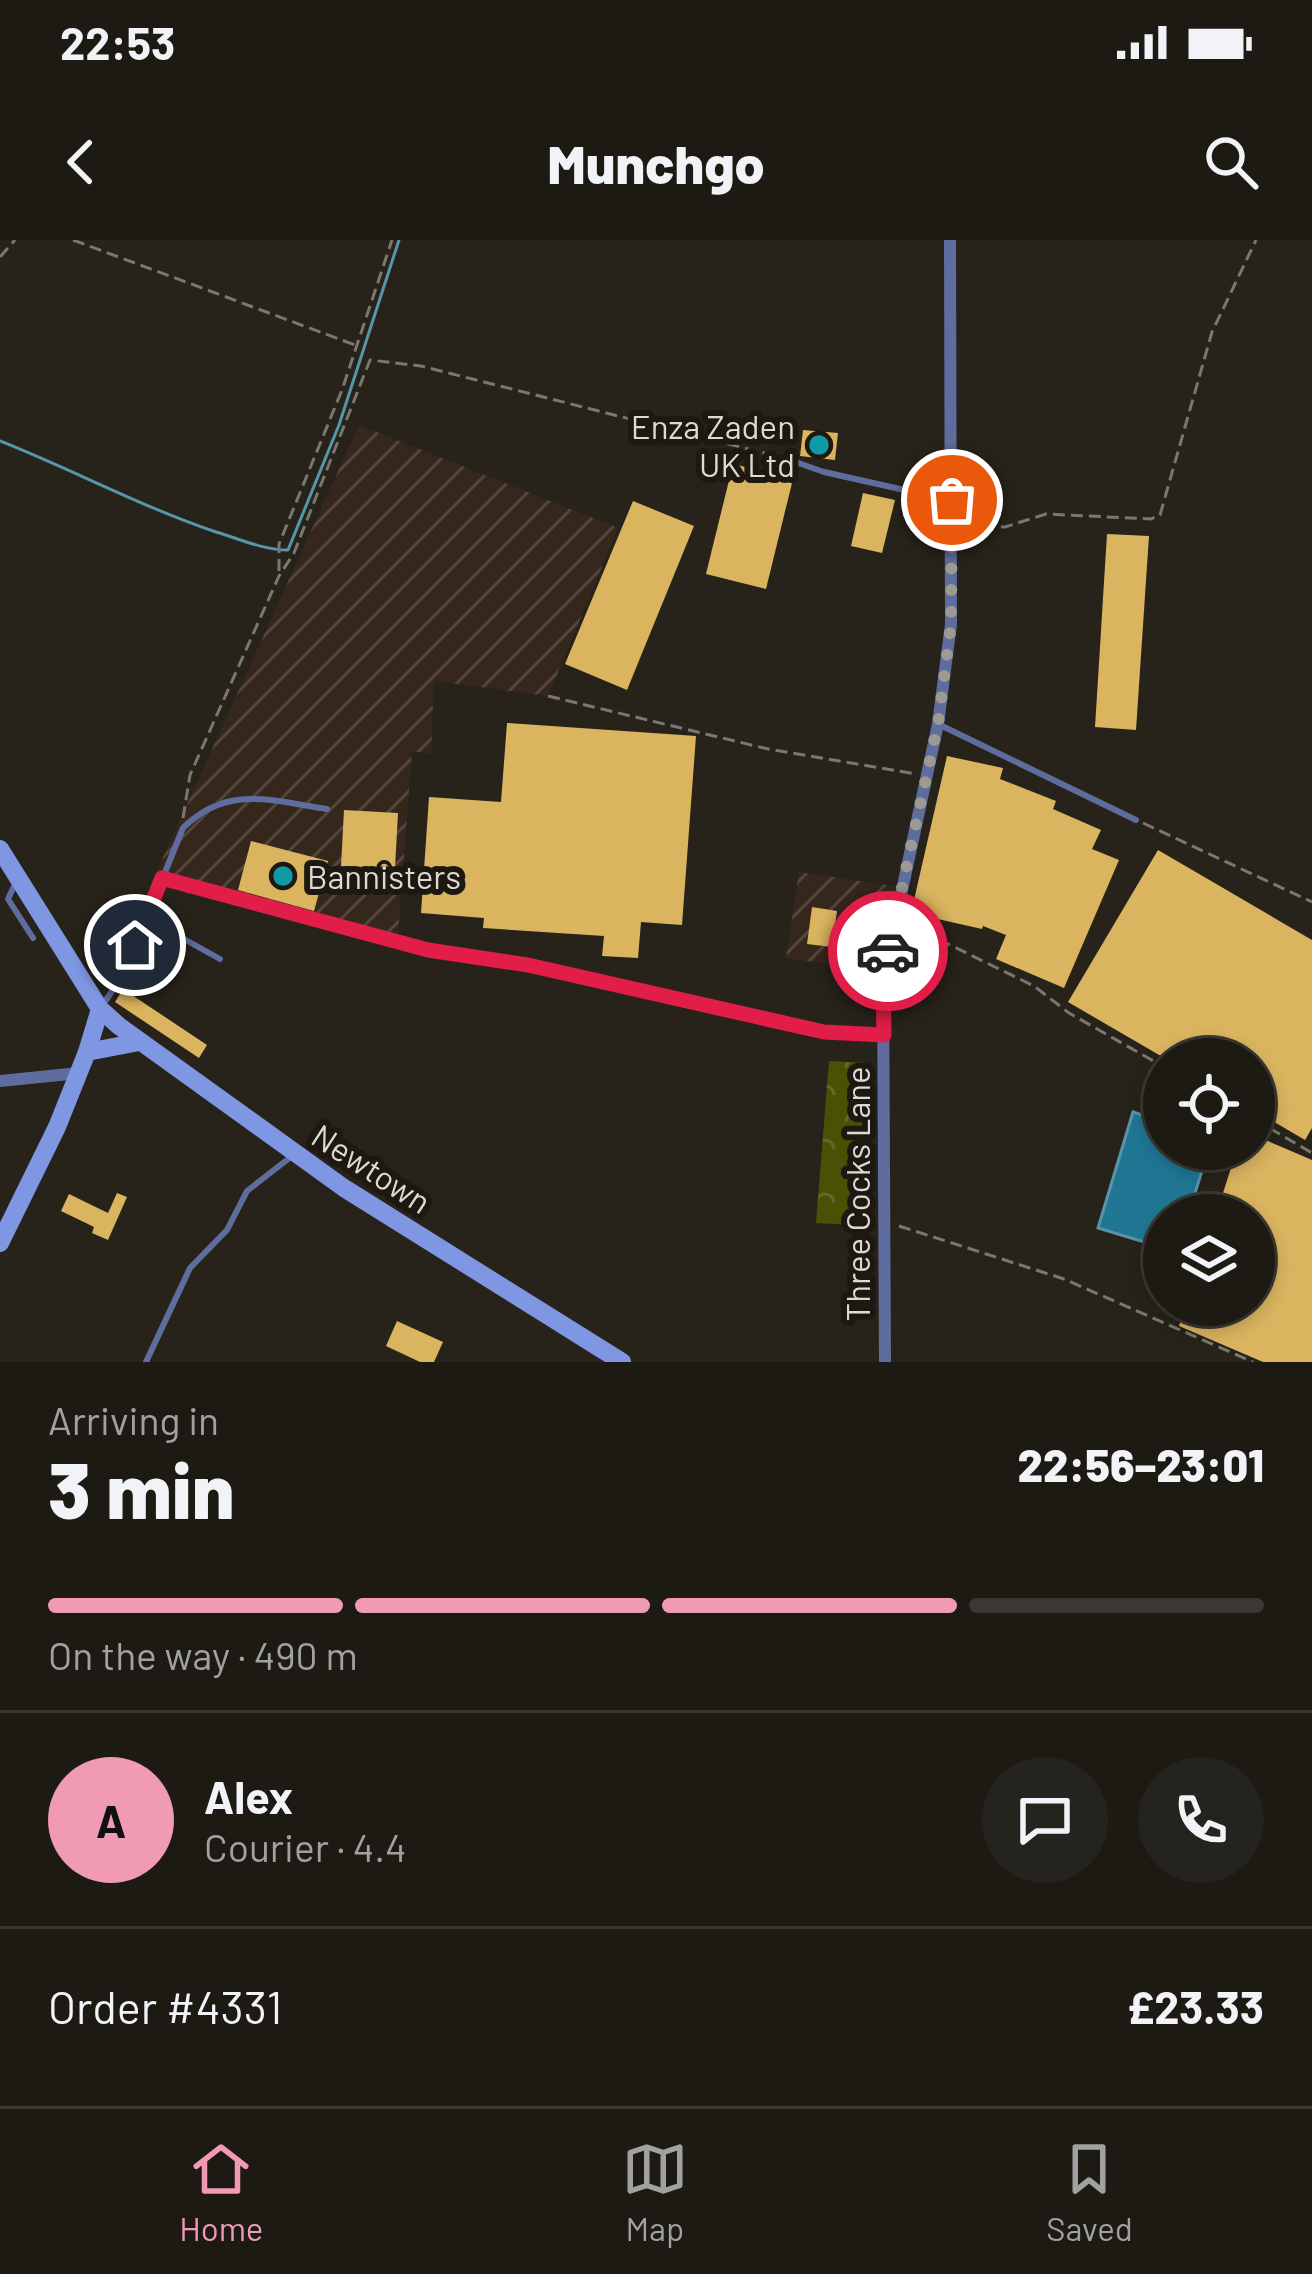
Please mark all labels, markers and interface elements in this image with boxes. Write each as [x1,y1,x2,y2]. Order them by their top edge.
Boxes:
text: 22:53 [60,15,175,69]
icon: back [48,129,114,195]
icon: search [1198,129,1264,195]
text: Munchgo [547,130,765,195]
place label: Enza Zaden UK Ltd [631,406,795,484]
marker: Enza Zaden UK Ltd [806,432,832,458]
pin [901,449,1003,551]
icon: bag [919,467,985,533]
place label: Bannisters [307,856,461,896]
marker: Bannisters [270,863,296,889]
courier [828,891,948,1011]
pin [84,894,186,996]
icon: home [102,912,168,978]
icon: car [855,918,921,984]
map controls [1143,1038,1275,1326]
button: locate [1143,1038,1275,1170]
street label: Three Cocks Lane [837,1067,877,1321]
street label: Newtown [305,1115,439,1221]
button: layers [1143,1194,1275,1326]
text: Arriving in [48,1396,219,1443]
text: 22:56–23:01 [1017,1437,1264,1491]
text: 3 min [48,1441,235,1535]
text: On the way · 490 m [48,1631,358,1678]
button: chat [982,1757,1108,1883]
button: phone [1138,1757,1264,1883]
text: Alex [204,1769,293,1823]
text: A [96,1793,126,1847]
text: Courier · 4.4 [204,1823,407,1870]
text: Order #4331 [48,1979,282,2033]
text: £23.33 [1127,1979,1264,2033]
tab: Home [179,2136,263,2248]
tab: Map [622,2136,688,2248]
tab: Saved [1046,2136,1133,2248]

